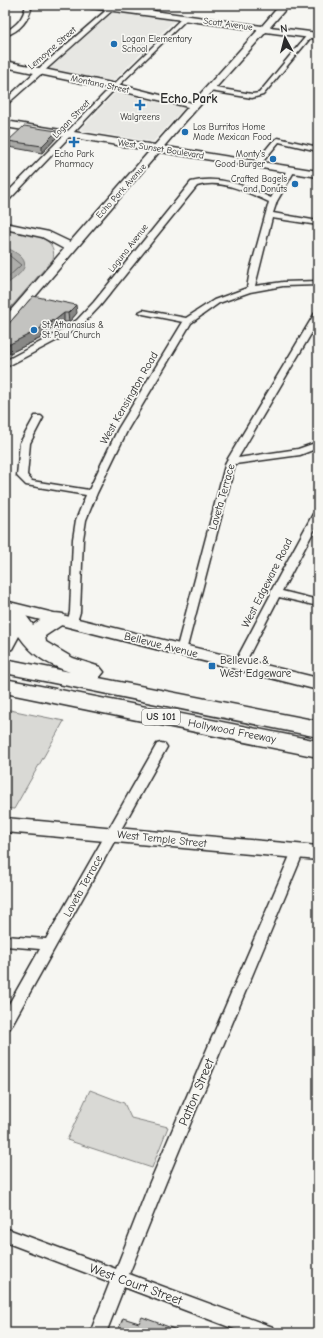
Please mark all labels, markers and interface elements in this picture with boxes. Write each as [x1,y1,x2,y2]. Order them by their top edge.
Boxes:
street label: Scott Avenue [203,16,254,32]
north arrow [265,18,305,58]
text: N [279,22,288,35]
street label: Lemoyne Street [26,24,78,71]
place label: Logan Elementary School [122,34,193,54]
marker: Logan Elementary School [109,39,119,49]
street label: Montana Street [70,73,131,95]
district label: Echo Park [160,91,218,106]
street label: Logan Street [50,98,92,140]
marker: Walgreens [135,100,145,110]
place label: Walgreens [120,112,160,122]
place label: Los Burritos Home Made Mexican Food [193,122,272,142]
marker: Los Burritos Home Made Mexican Food [180,127,190,137]
marker: Echo Park Pharmacy [69,137,79,147]
street label: West Sunset Boulevard [117,137,205,161]
place label: Echo Park Pharmacy [54,149,94,169]
place label: Monty's Good Burger [215,149,265,169]
marker: Monty's Good Burger [268,154,278,164]
street label: Echo Park Avenue [94,161,148,220]
place label: Crafted Bagels and Donuts [231,174,287,194]
marker: Crafted Bagels and Donuts [290,179,300,189]
street label: Laguna Avenue [106,222,150,274]
place label: St. Athanasius & St. Paul Church [42,320,104,340]
marker: St. Athanasius & St. Paul Church [29,325,39,335]
street label: West Kensington Road [97,349,161,447]
street label: Laveta Terrace [206,462,238,532]
street label: West Edgeware Road [239,536,295,630]
street label: Bellevue Avenue [123,630,200,661]
place label: Bellevue & West Edgeware [220,654,292,680]
marker: Bellevue & West Edgeware [207,661,217,671]
road number: US 101 [142,709,180,725]
street label: Hollywood Freeway [187,716,277,746]
street label: West Temple Street [116,828,208,850]
street label: Laveta Terrace [61,852,106,919]
street label: Patton Street [175,1055,217,1128]
street label: West Court Street [88,1260,186,1308]

